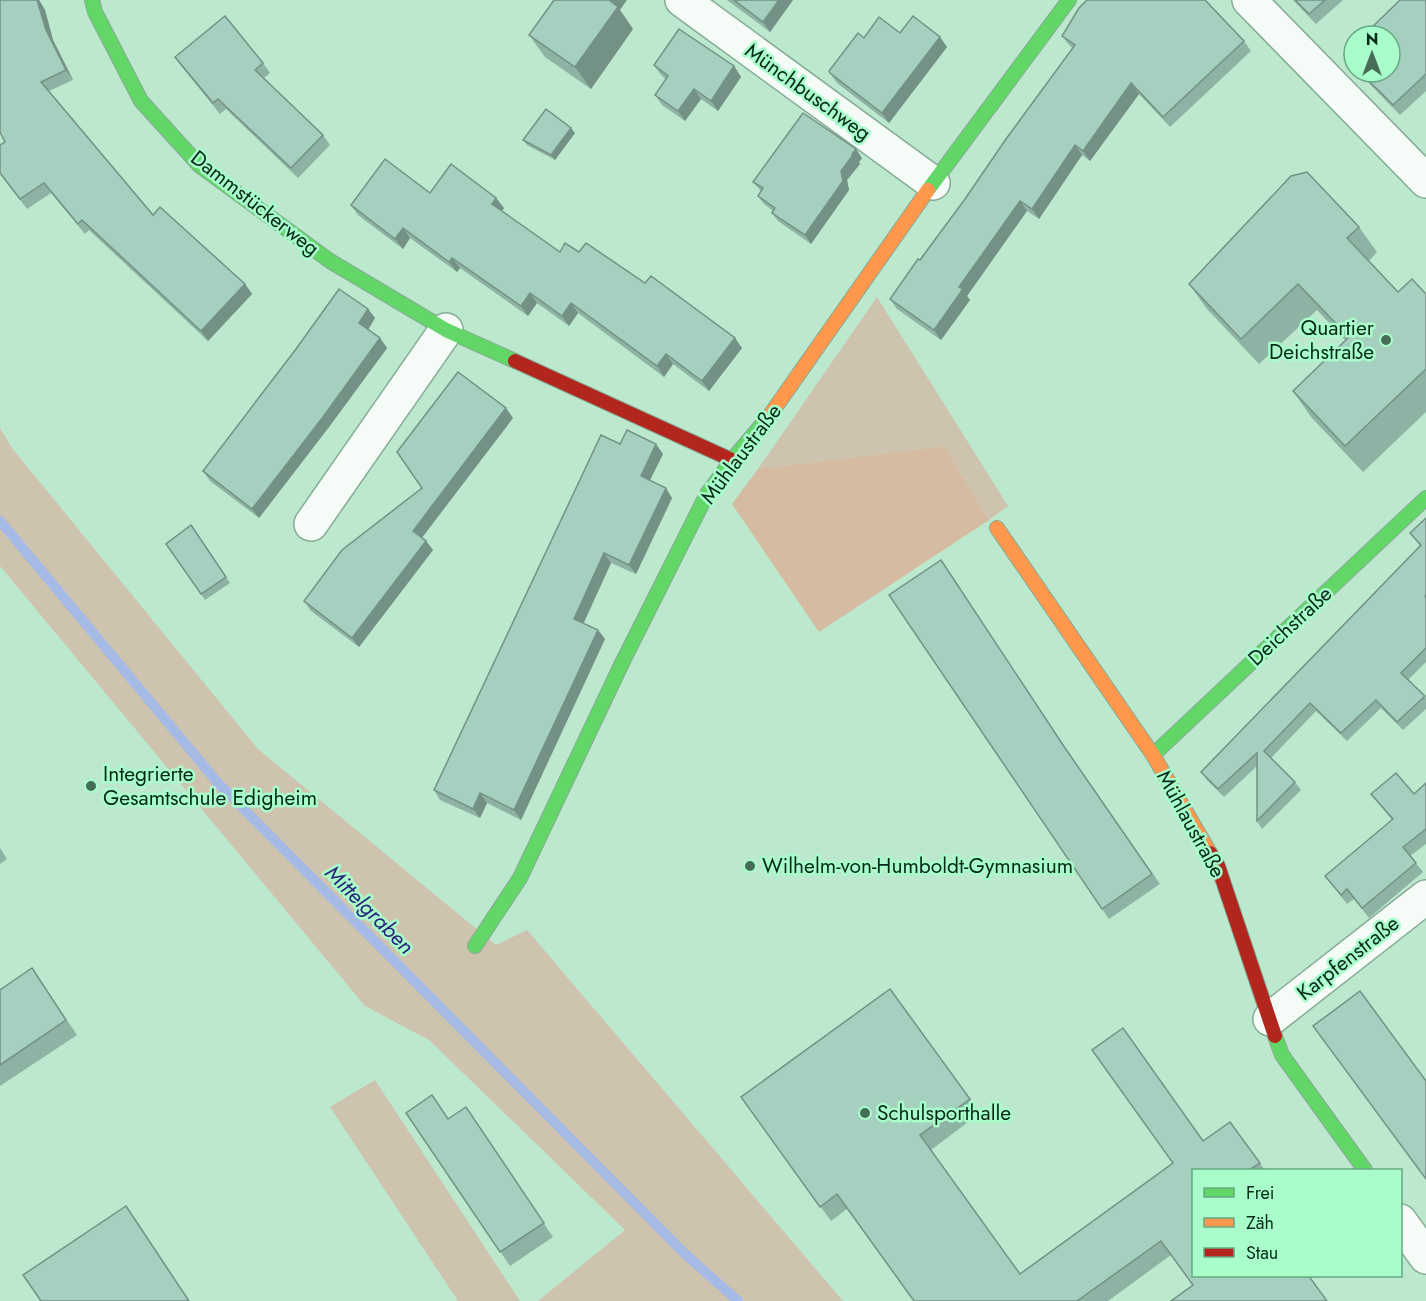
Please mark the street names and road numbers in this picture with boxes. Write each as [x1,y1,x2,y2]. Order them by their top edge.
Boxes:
street label: Münchbuschweg [739,36,877,148]
street label: Dammstückerweg [184,143,326,263]
street label: Mühlaustraße [693,398,789,510]
street label: Deichstraße [1241,579,1339,673]
street label: Mühlaustraße [1149,765,1233,883]
street label: Karpfenstraße [1291,908,1406,1008]

